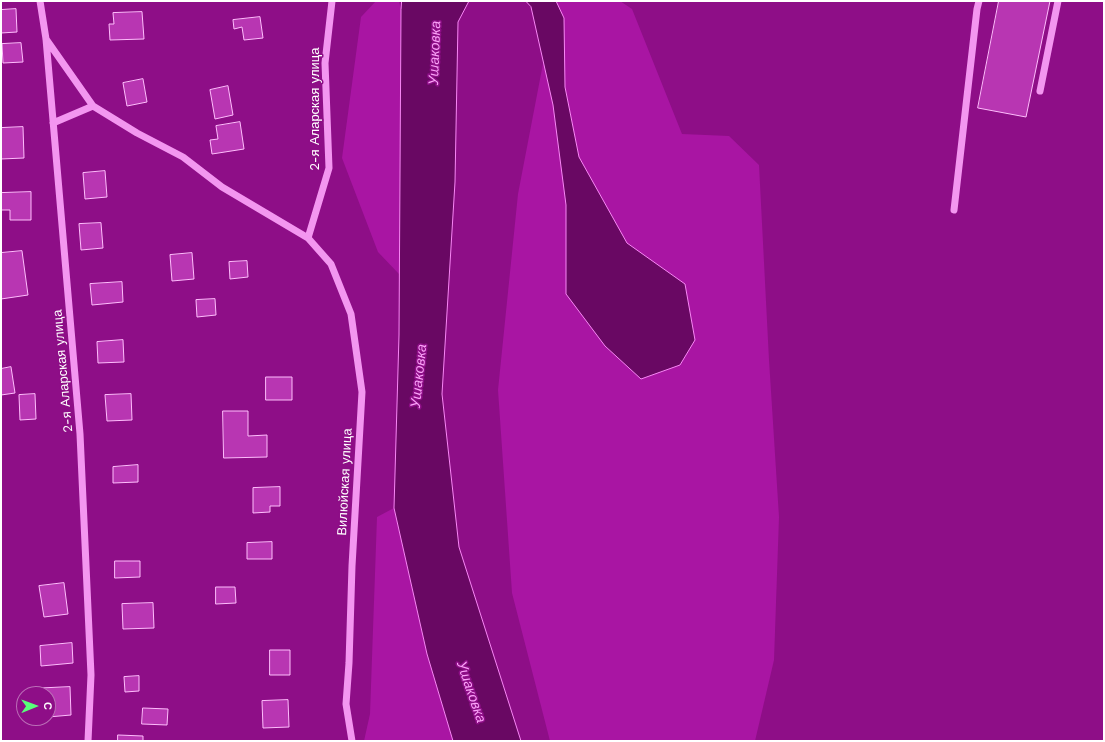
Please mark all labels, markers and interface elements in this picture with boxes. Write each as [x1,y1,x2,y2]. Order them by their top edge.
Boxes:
water label: Ушаковка [425,21,445,85]
street label: 2-я Аларская улица [307,47,323,171]
street label: 2-я Аларская улица [50,309,76,433]
water label: Ушаковка [407,343,431,409]
street label: Вилюйская улица [334,428,356,536]
water label: Ушаковка [453,659,489,725]
north arrow [16,686,56,726]
text: С [41,702,54,710]

